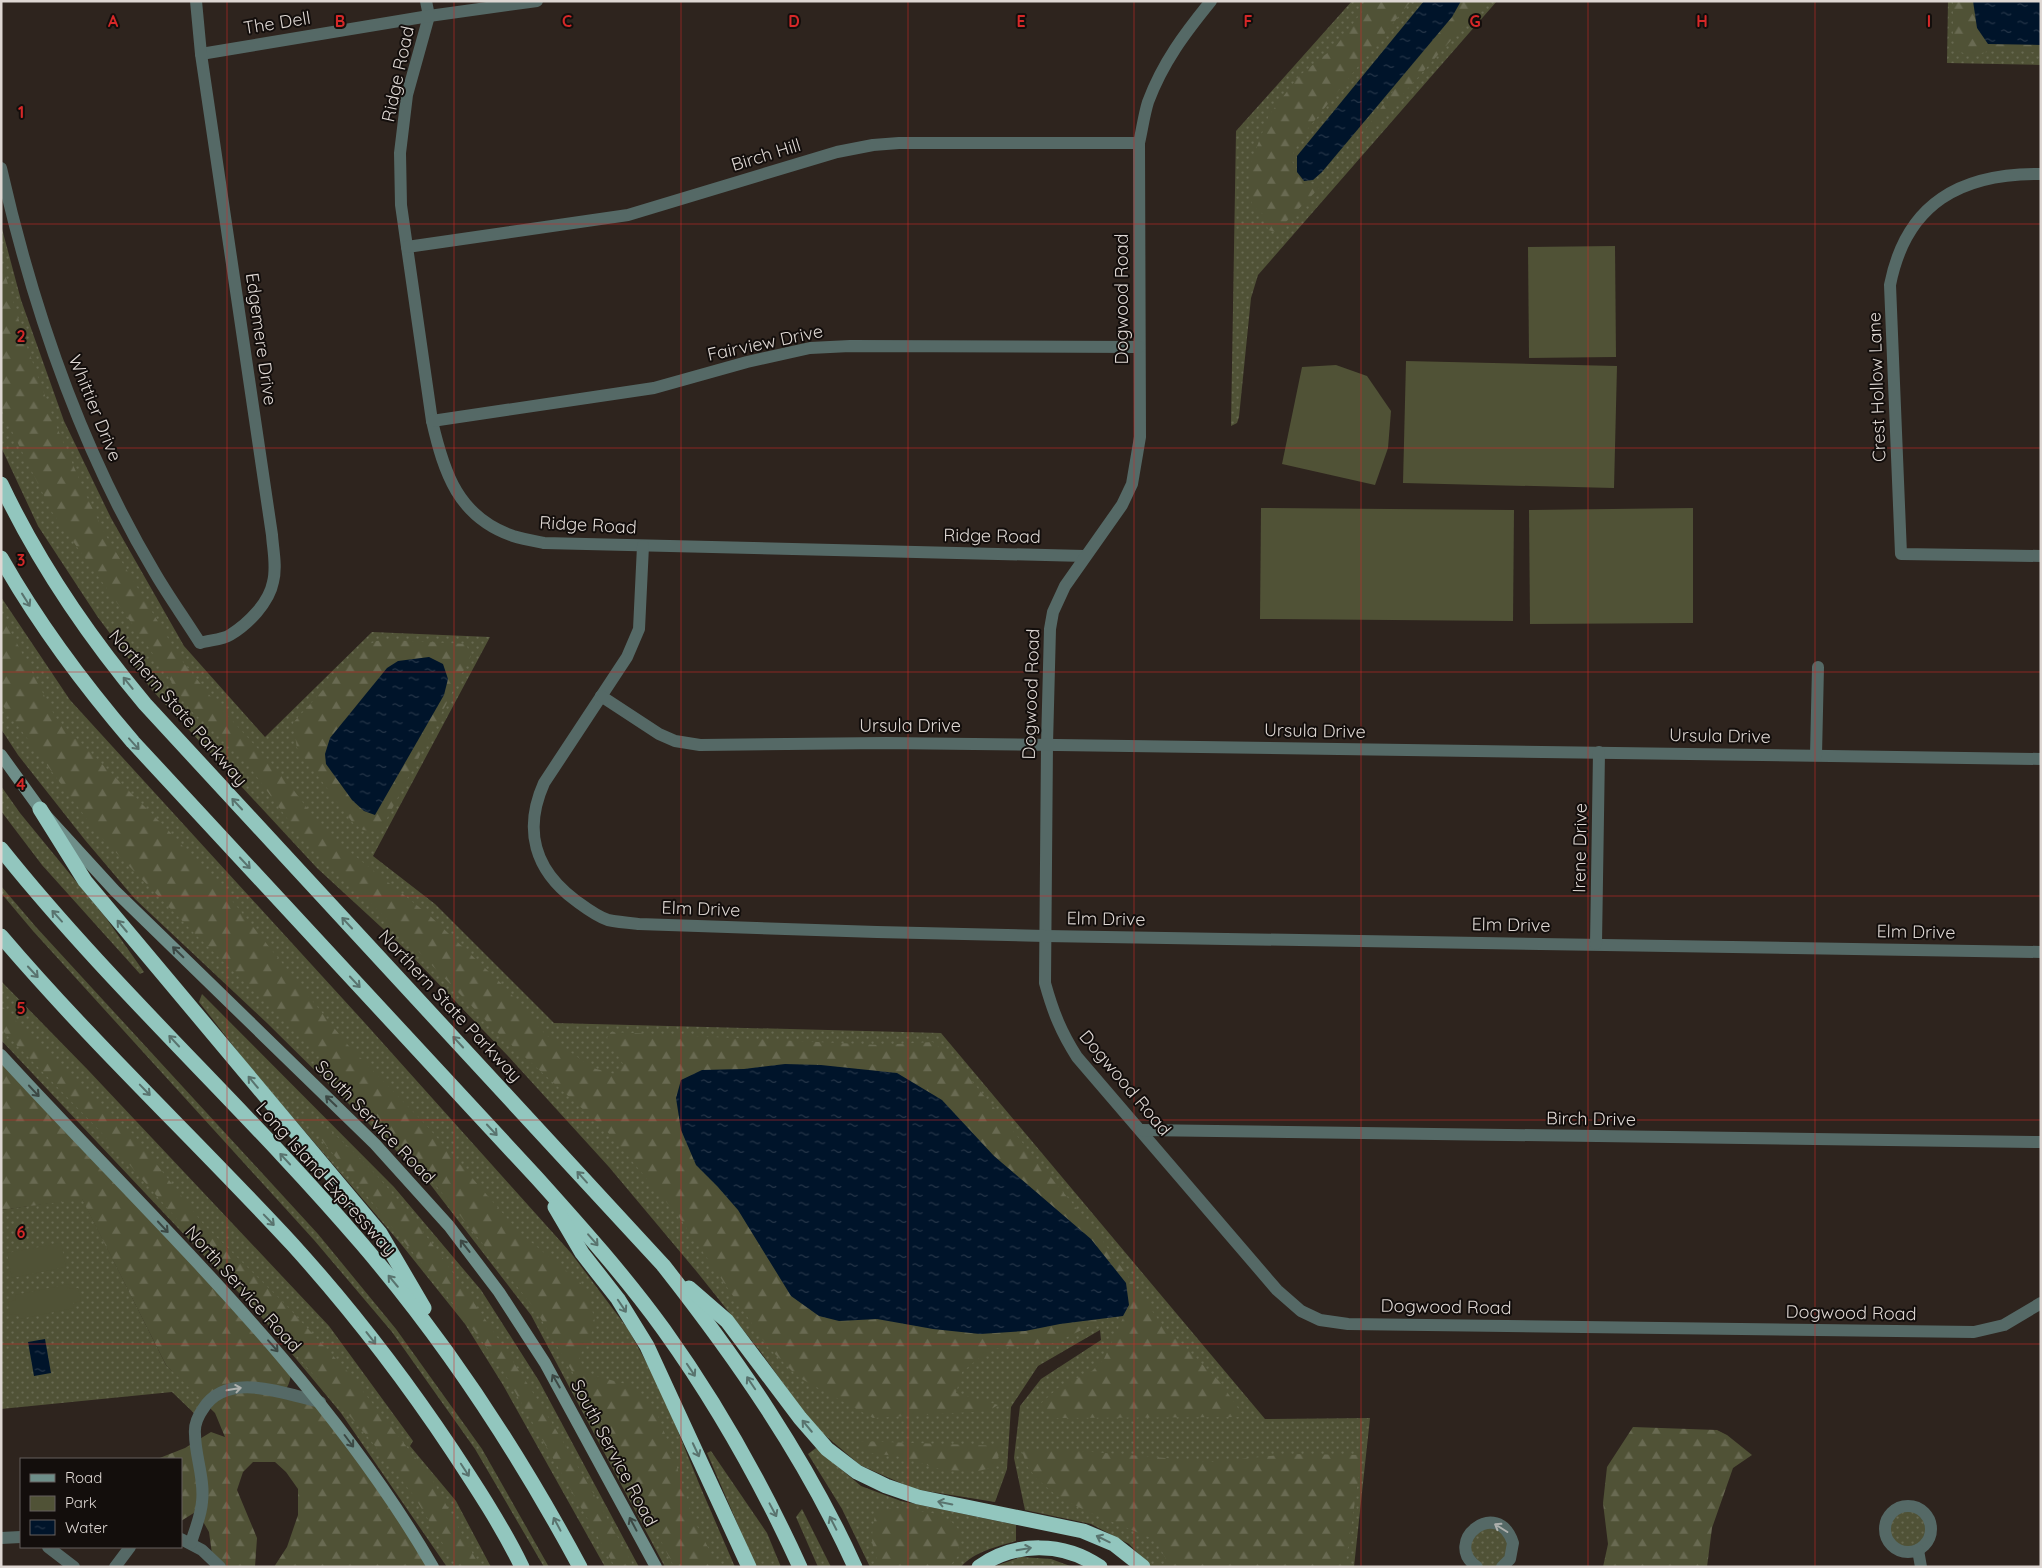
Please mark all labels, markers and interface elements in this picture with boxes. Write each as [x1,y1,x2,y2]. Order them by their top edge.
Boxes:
street label: The Dell [242,6,312,39]
text: A [108,11,119,31]
text: B [335,11,345,31]
text: C [562,11,572,31]
text: D [788,11,800,31]
text: E [1016,11,1026,31]
text: F [1244,11,1253,31]
text: G [1469,11,1481,31]
text: H [1696,11,1708,31]
text: I [1927,11,1931,31]
street label: Ridge Road [376,24,419,124]
text: 1 [18,102,24,122]
street label: Birch Hill [728,133,803,176]
street label: Dogwood Road [1110,234,1133,364]
street label: Edgemere Drive [241,271,282,407]
street label: Crest Hollow Lane [1862,312,1891,462]
street label: Fairview Drive [705,319,825,366]
text: 2 [16,326,26,346]
street label: Whittier Drive [64,351,127,464]
street label: Ridge Road [539,510,637,539]
street label: Ridge Road [943,523,1041,548]
text: 3 [17,550,25,570]
one-way arrow [21,593,31,607]
street label: Northern State Parkway [104,624,253,791]
street label: Dogwood Road [1017,628,1044,760]
one-way arrow [122,677,133,690]
street label: Ursula Drive [859,714,961,737]
street label: Ursula Drive [1264,718,1366,743]
street label: Ursula Drive [1669,723,1771,748]
one-way arrow [129,737,140,750]
text: 4 [16,774,26,794]
one-way arrow [231,797,243,810]
street label: Irene Drive [1567,803,1592,893]
one-way arrow [239,857,251,870]
street label: Elm Drive [661,896,741,921]
street label: Elm Drive [1066,906,1146,931]
one-way arrow [52,910,63,923]
street label: Elm Drive [1471,912,1551,937]
one-way arrow [341,916,353,929]
one-way arrow [116,919,128,932]
street label: Elm Drive [1876,919,1956,944]
street label: Northern State Parkway [374,924,527,1087]
one-way arrow [171,946,184,958]
one-way arrow [27,966,39,979]
one-way arrow [349,976,361,989]
text: 5 [16,998,26,1018]
street label: Dogwood Road [1074,1025,1176,1140]
one-way arrow [168,1035,180,1047]
one-way arrow [452,1036,464,1048]
street label: South Service Road [310,1055,440,1188]
one-way arrow [247,1076,258,1089]
one-way arrow [28,1084,40,1097]
one-way arrow [139,1084,151,1096]
one-way arrow [325,1095,337,1107]
street label: Long Island Expressway [251,1097,402,1260]
street label: Birch Drive [1546,1106,1636,1131]
one-way arrow [486,1123,498,1136]
one-way arrow [279,1153,291,1166]
one-way arrow [576,1171,588,1184]
one-way arrow [263,1214,275,1227]
one-way arrow [157,1220,169,1233]
street label: North Service Road [180,1221,306,1357]
text: 6 [17,1222,26,1242]
one-way arrow [587,1234,599,1247]
one-way arrow [459,1240,470,1253]
one-way arrow [388,1275,399,1288]
street label: Dogwood Road [1380,1294,1512,1319]
one-way arrow [617,1298,627,1312]
street label: Dogwood Road [1785,1300,1917,1325]
one-way arrow [365,1331,376,1344]
one-way arrow [267,1340,279,1353]
one-way arrow [686,1362,696,1376]
one-way arrow [550,1374,560,1388]
street label: South Service Road [566,1375,663,1530]
one-way arrow [746,1377,756,1391]
one-way arrow [225,1383,241,1393]
one-way arrow [802,1420,813,1433]
one-way arrow [344,1434,355,1447]
one-way arrow [692,1442,701,1457]
legend [20,1458,182,1548]
one-way arrow [460,1463,470,1477]
text: Road [65,1468,102,1487]
text: Park [65,1493,97,1512]
one-way arrow [938,1498,954,1508]
one-way arrow [769,1502,778,1517]
one-way arrow [628,1516,638,1531]
one-way arrow [828,1516,837,1531]
one-way arrow [552,1517,561,1532]
text: Water [65,1518,108,1537]
one-way arrow [1494,1522,1508,1533]
one-way arrow [1096,1534,1111,1544]
one-way arrow [1016,1544,1032,1554]

